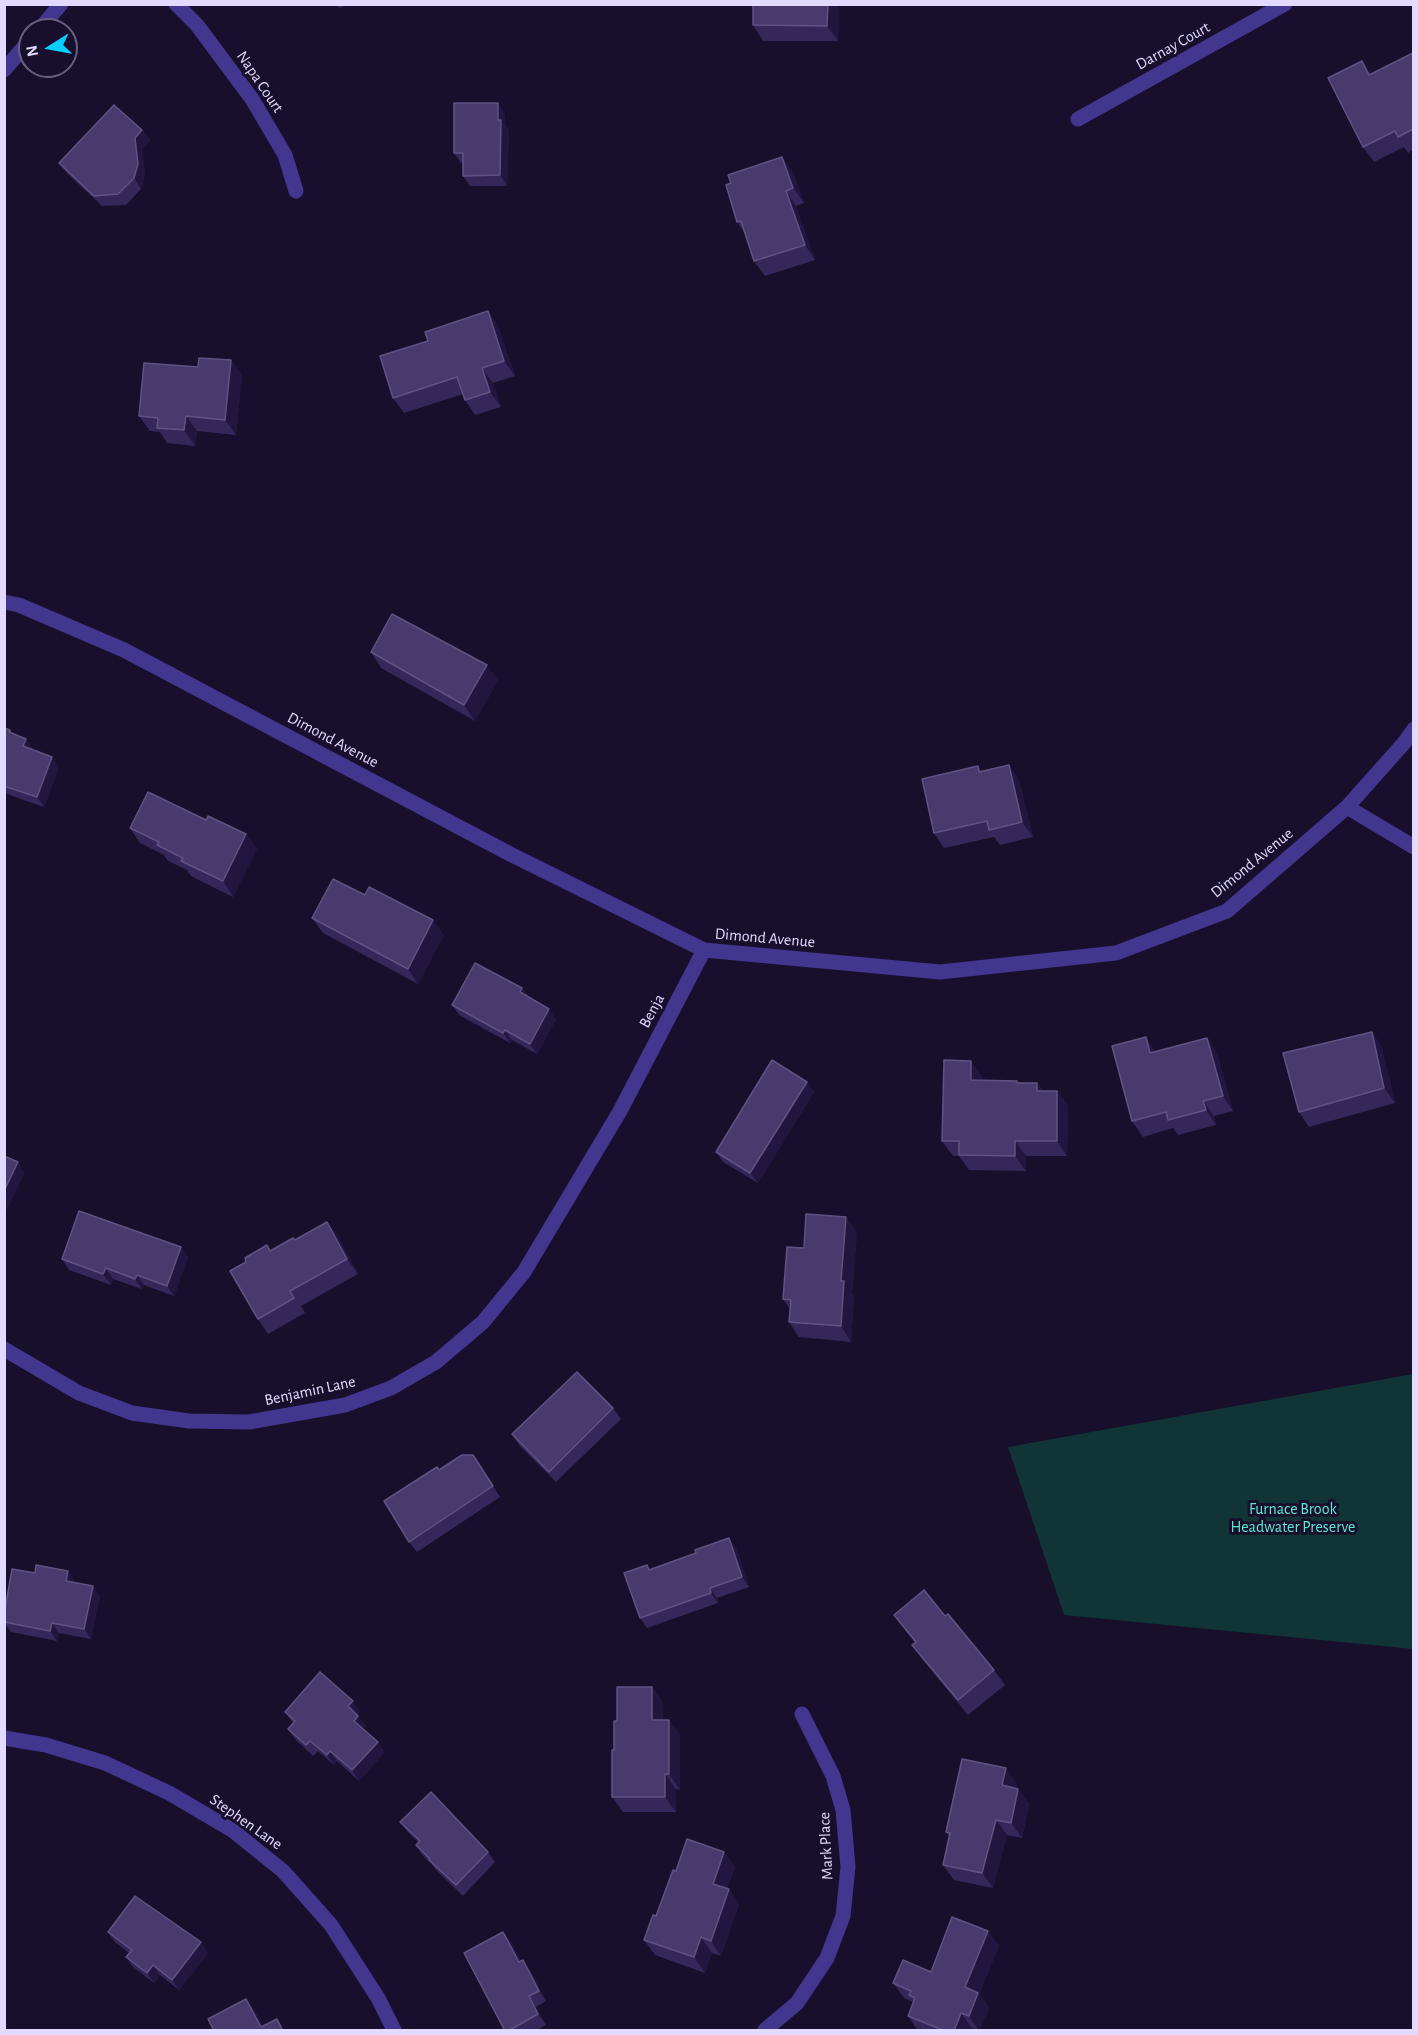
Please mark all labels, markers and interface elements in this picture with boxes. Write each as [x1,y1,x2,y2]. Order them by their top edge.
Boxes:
north arrow [18,18,78,78]
street label: Darnay Court [1133,18,1213,74]
text: N [23,44,41,58]
street label: Napa Court [232,47,288,117]
street label: Dimond Avenue [284,708,382,772]
street label: Dimond Avenue [1207,824,1297,902]
street label: Dimond Avenue [714,924,816,952]
street label: Benja [635,991,669,1031]
street label: Benjamin Lane [263,1372,357,1410]
park label: Furnace Brook Headwater Preserve [1231,1499,1355,1537]
street label: Stephen Lane [206,1790,286,1854]
street label: Mark Place [815,1812,837,1880]

